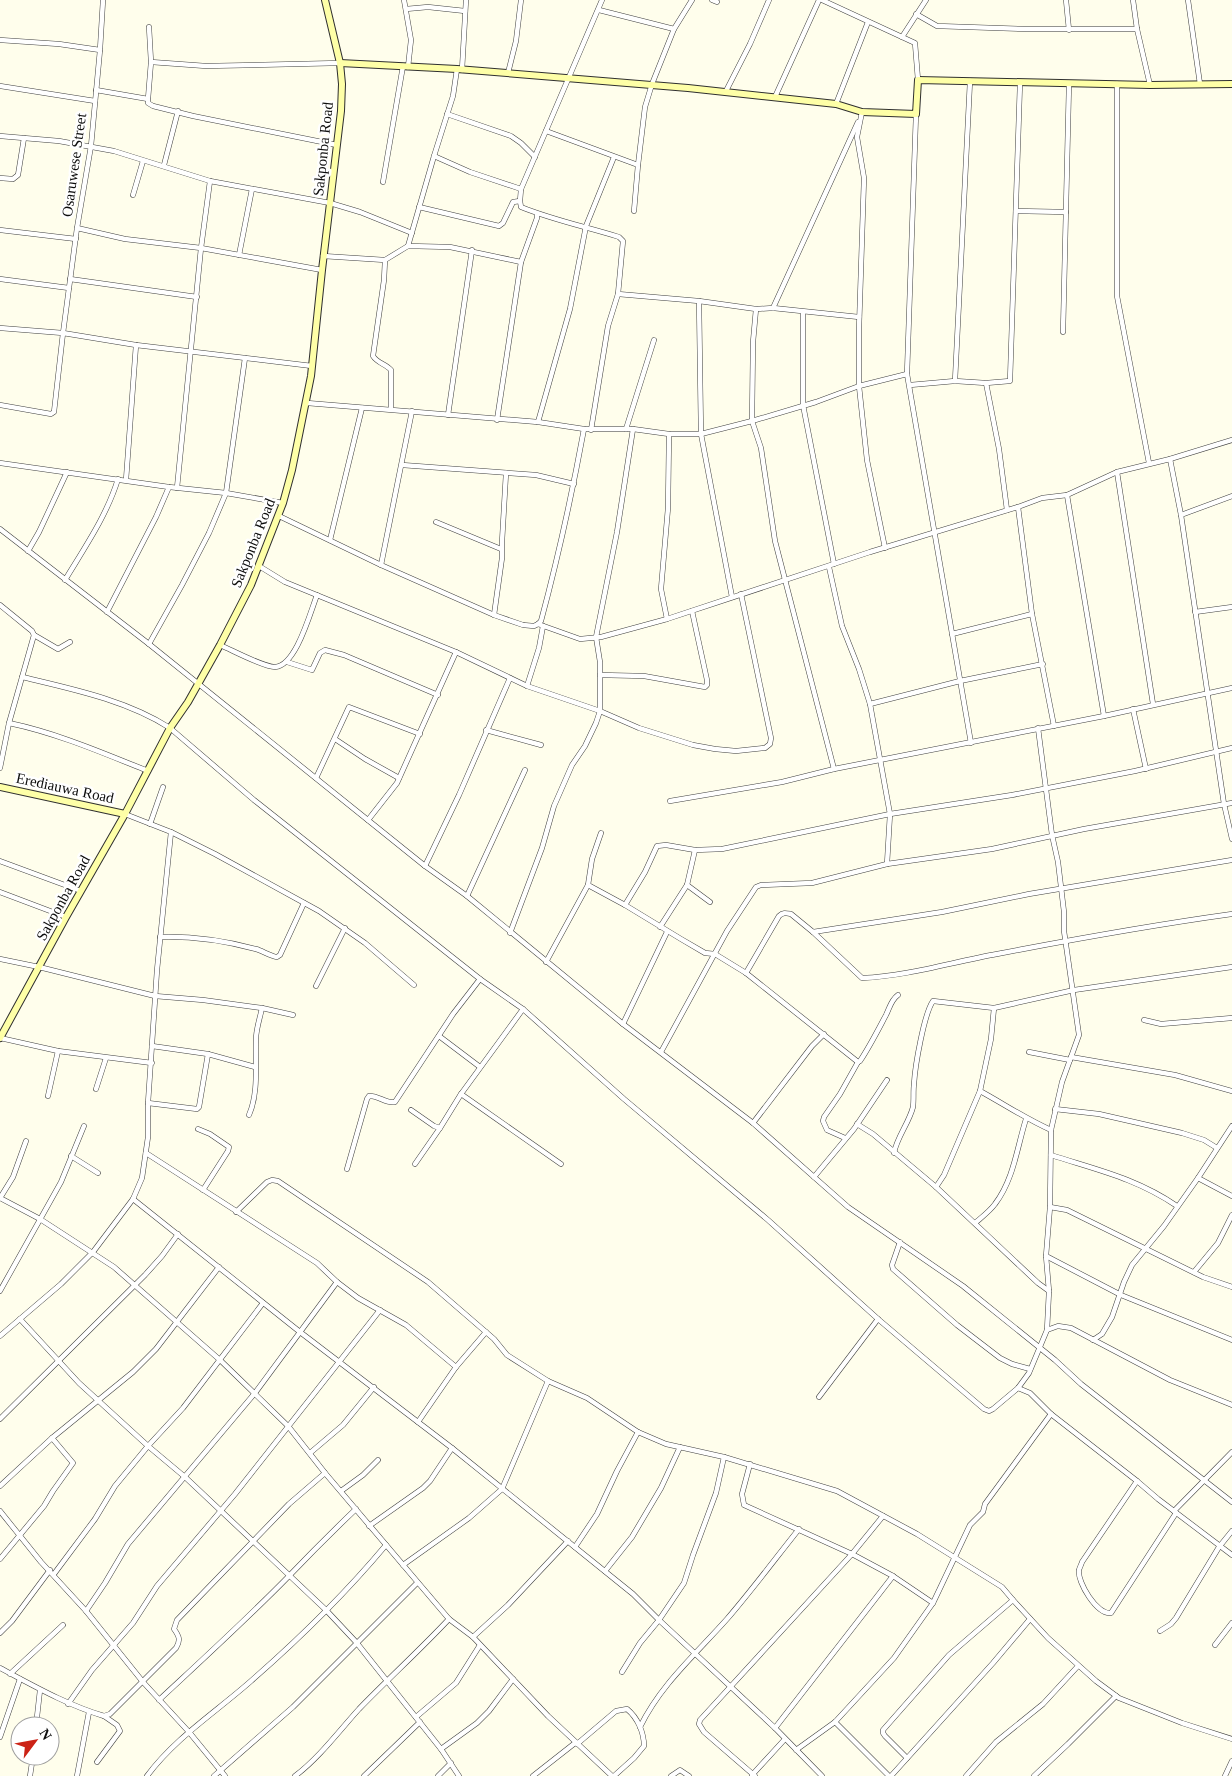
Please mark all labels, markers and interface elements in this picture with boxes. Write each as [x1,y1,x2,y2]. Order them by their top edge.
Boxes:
street label: Sakponba Road [310,101,336,197]
street label: Osaruwese Street [59,111,89,218]
street label: Sakponba Road [228,496,278,590]
street label: Erediauwa Road [15,770,116,806]
street label: Sakponba Road [33,852,93,943]
north arrow [10,1716,60,1766]
text: N [37,1726,55,1743]

